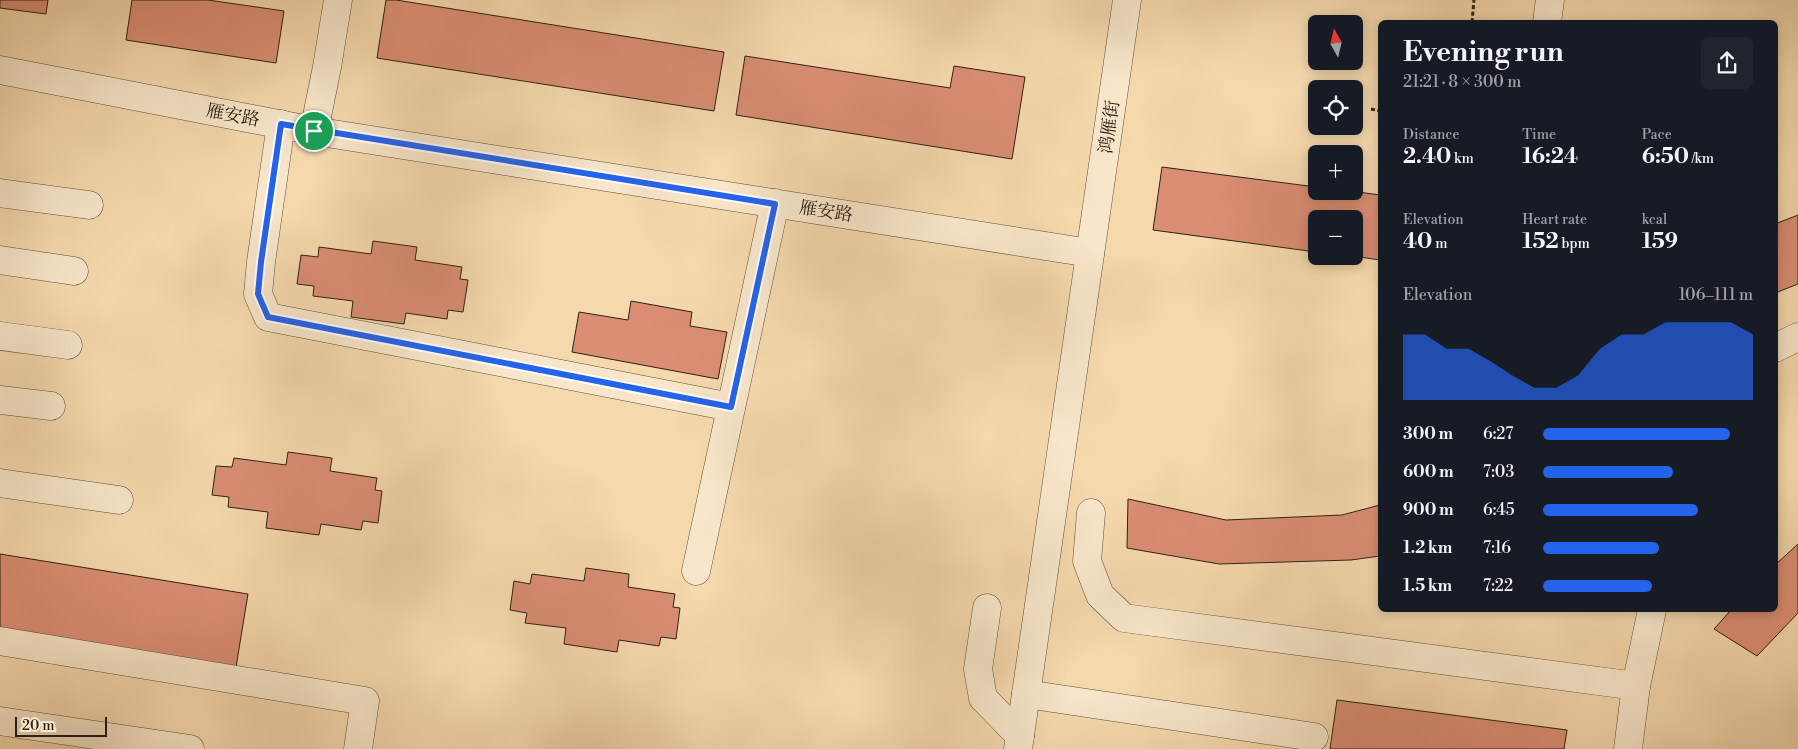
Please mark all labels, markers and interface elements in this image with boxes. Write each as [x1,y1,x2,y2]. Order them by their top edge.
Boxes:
north arrow [1308,15,1362,70]
map controls [1308,15,1363,265]
text: Evening run [1403,35,1564,70]
button: share [1701,37,1753,89]
text: 21:21 · 8 × 300 m [1403,72,1521,92]
button: locate [1308,80,1363,135]
street label: 雁安路 [204,99,262,132]
street label: 鸿雁街 [1094,99,1125,155]
pin [293,110,335,152]
icon: arrive [300,117,328,145]
text: Distance [1403,126,1460,144]
text: Time [1522,126,1556,144]
text: Pace [1642,126,1672,144]
text: 2.40 [1403,144,1451,170]
text: 16:24 [1522,144,1578,170]
text: 6:50 [1642,144,1689,170]
button: + [1308,145,1363,200]
text: km [1451,150,1474,168]
text: /km [1689,150,1714,168]
street label: 雁安路 [797,196,854,227]
button: − [1308,210,1363,265]
text: Elevation [1403,211,1464,229]
text: Heart rate [1522,211,1587,229]
text: kcal [1642,211,1667,229]
text: 40 [1403,229,1432,255]
text: 152 [1522,229,1559,255]
text: 159 [1642,229,1678,255]
text: m [1432,235,1448,253]
text: bpm [1559,235,1590,253]
text: Elevation [1403,285,1472,305]
text: 106–111 m [1679,285,1753,305]
text: 300 m [1403,424,1453,444]
text: 6:27 [1483,424,1513,444]
text: 600 m [1403,462,1453,482]
text: 7:03 [1483,462,1514,482]
text: 900 m [1403,500,1453,520]
text: 6:45 [1483,500,1515,520]
text: 1.2 km [1403,538,1452,558]
text: 7:16 [1483,538,1511,558]
text: 1.5 km [1403,576,1452,596]
text: 7:22 [1483,576,1513,596]
scale bar [15,714,108,737]
text: 20 m [22,717,54,735]

